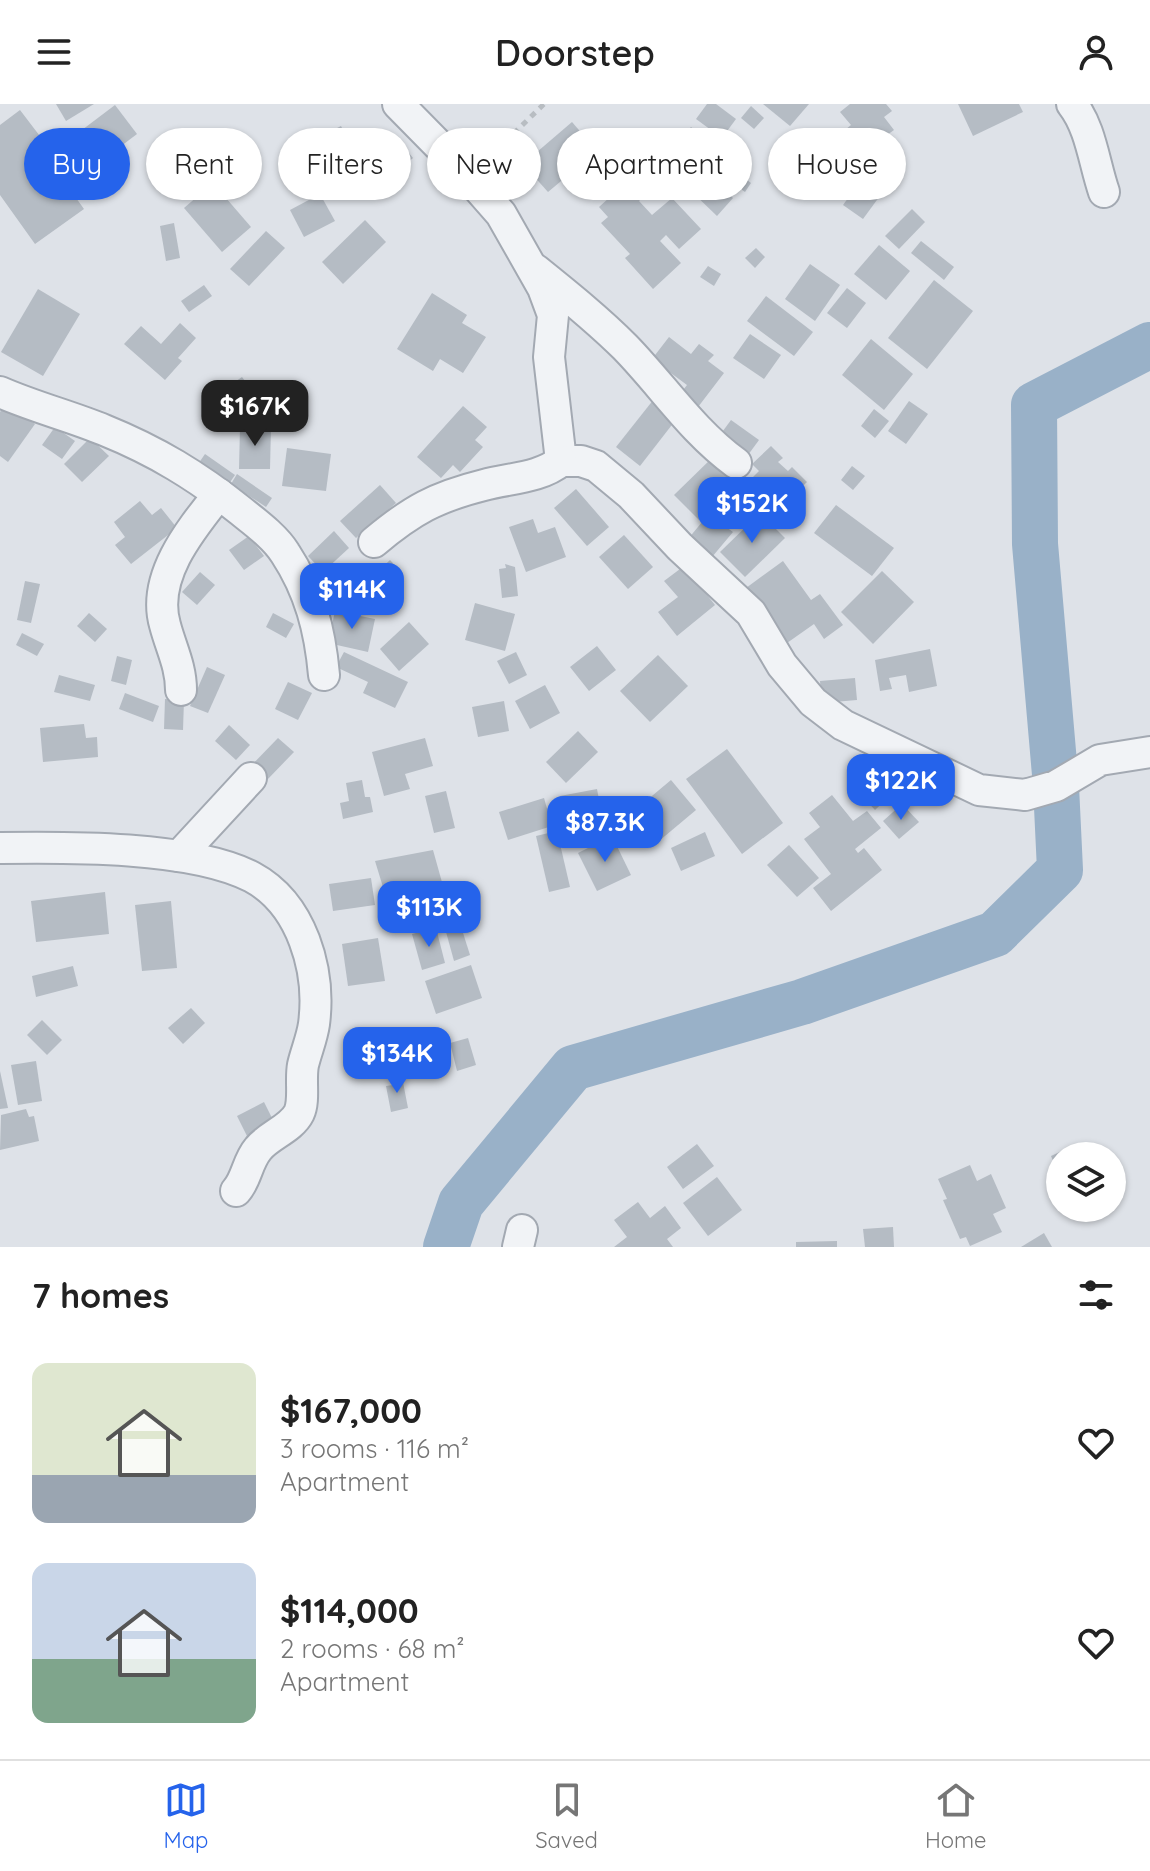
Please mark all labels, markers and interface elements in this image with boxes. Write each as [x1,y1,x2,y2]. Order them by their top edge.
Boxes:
icon: menu [32,30,76,74]
text: Doorstep [495,30,655,75]
icon: person [1074,30,1118,74]
chip: Buy [24,128,130,200]
chip: Rent [146,128,262,200]
chip: Filters [278,128,411,200]
chip: New [427,128,541,200]
chip: Apartment [557,128,752,200]
chip: House [768,128,906,200]
pin: $167K [199,380,311,448]
text: $167K [219,389,291,422]
pin: $152K [696,477,808,545]
text: $152K [716,486,788,519]
pin: $114K [296,563,408,631]
text: $114K [318,572,386,605]
pin: $122K [845,754,957,822]
text: $122K [865,763,937,796]
pin: $87.3K [540,796,670,864]
text: $87.3K [565,805,645,838]
pin: $113K [373,881,485,949]
text: $113K [396,890,462,923]
pin: $134K [341,1027,453,1095]
text: $134K [361,1036,433,1069]
map controls [1046,1142,1126,1222]
button: layers [1046,1142,1126,1222]
icon: filters [1074,1273,1118,1317]
text: 7 homes [32,1274,169,1317]
text: $167,000 [280,1389,422,1432]
icon: home [96,1395,192,1491]
icon: heart [1074,1421,1118,1465]
text: 3 rooms · 116 m² [280,1432,469,1465]
text: Apartment [280,1465,409,1498]
text: $114,000 [280,1589,419,1632]
icon: home [96,1595,192,1691]
icon: heart [1074,1621,1118,1665]
text: 2 rooms · 68 m² [280,1632,465,1665]
text: Apartment [280,1665,409,1698]
tab: Map [163,1778,208,1854]
tab: Saved [535,1778,598,1854]
tab: Home [925,1778,987,1854]

